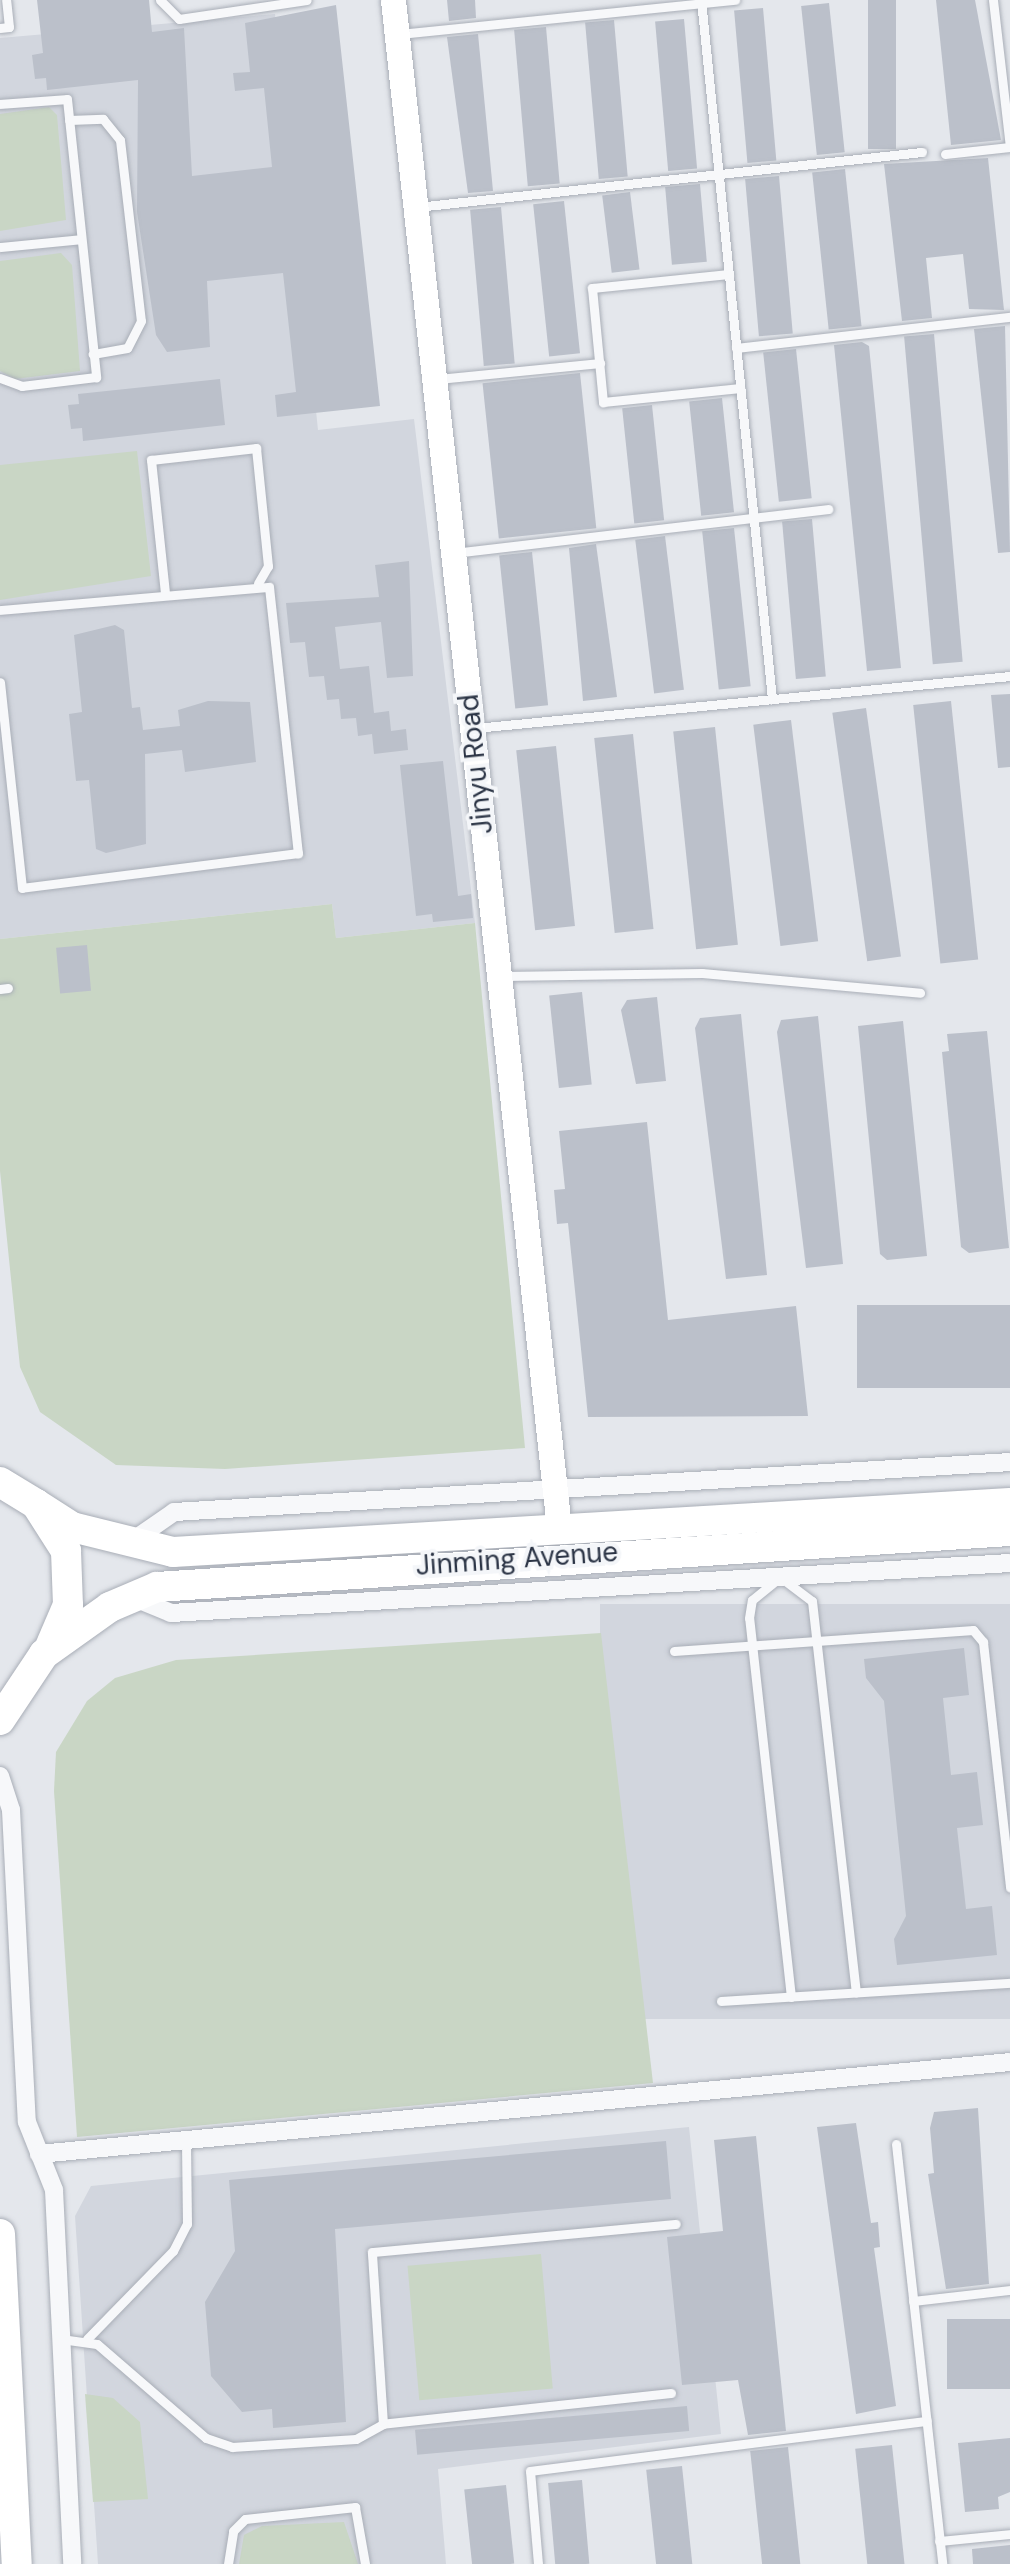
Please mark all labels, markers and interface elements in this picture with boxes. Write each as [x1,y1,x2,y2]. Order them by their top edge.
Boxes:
street label: Jinyu Road [452,692,500,836]
street label: Jinming Avenue [415,1535,619,1583]

